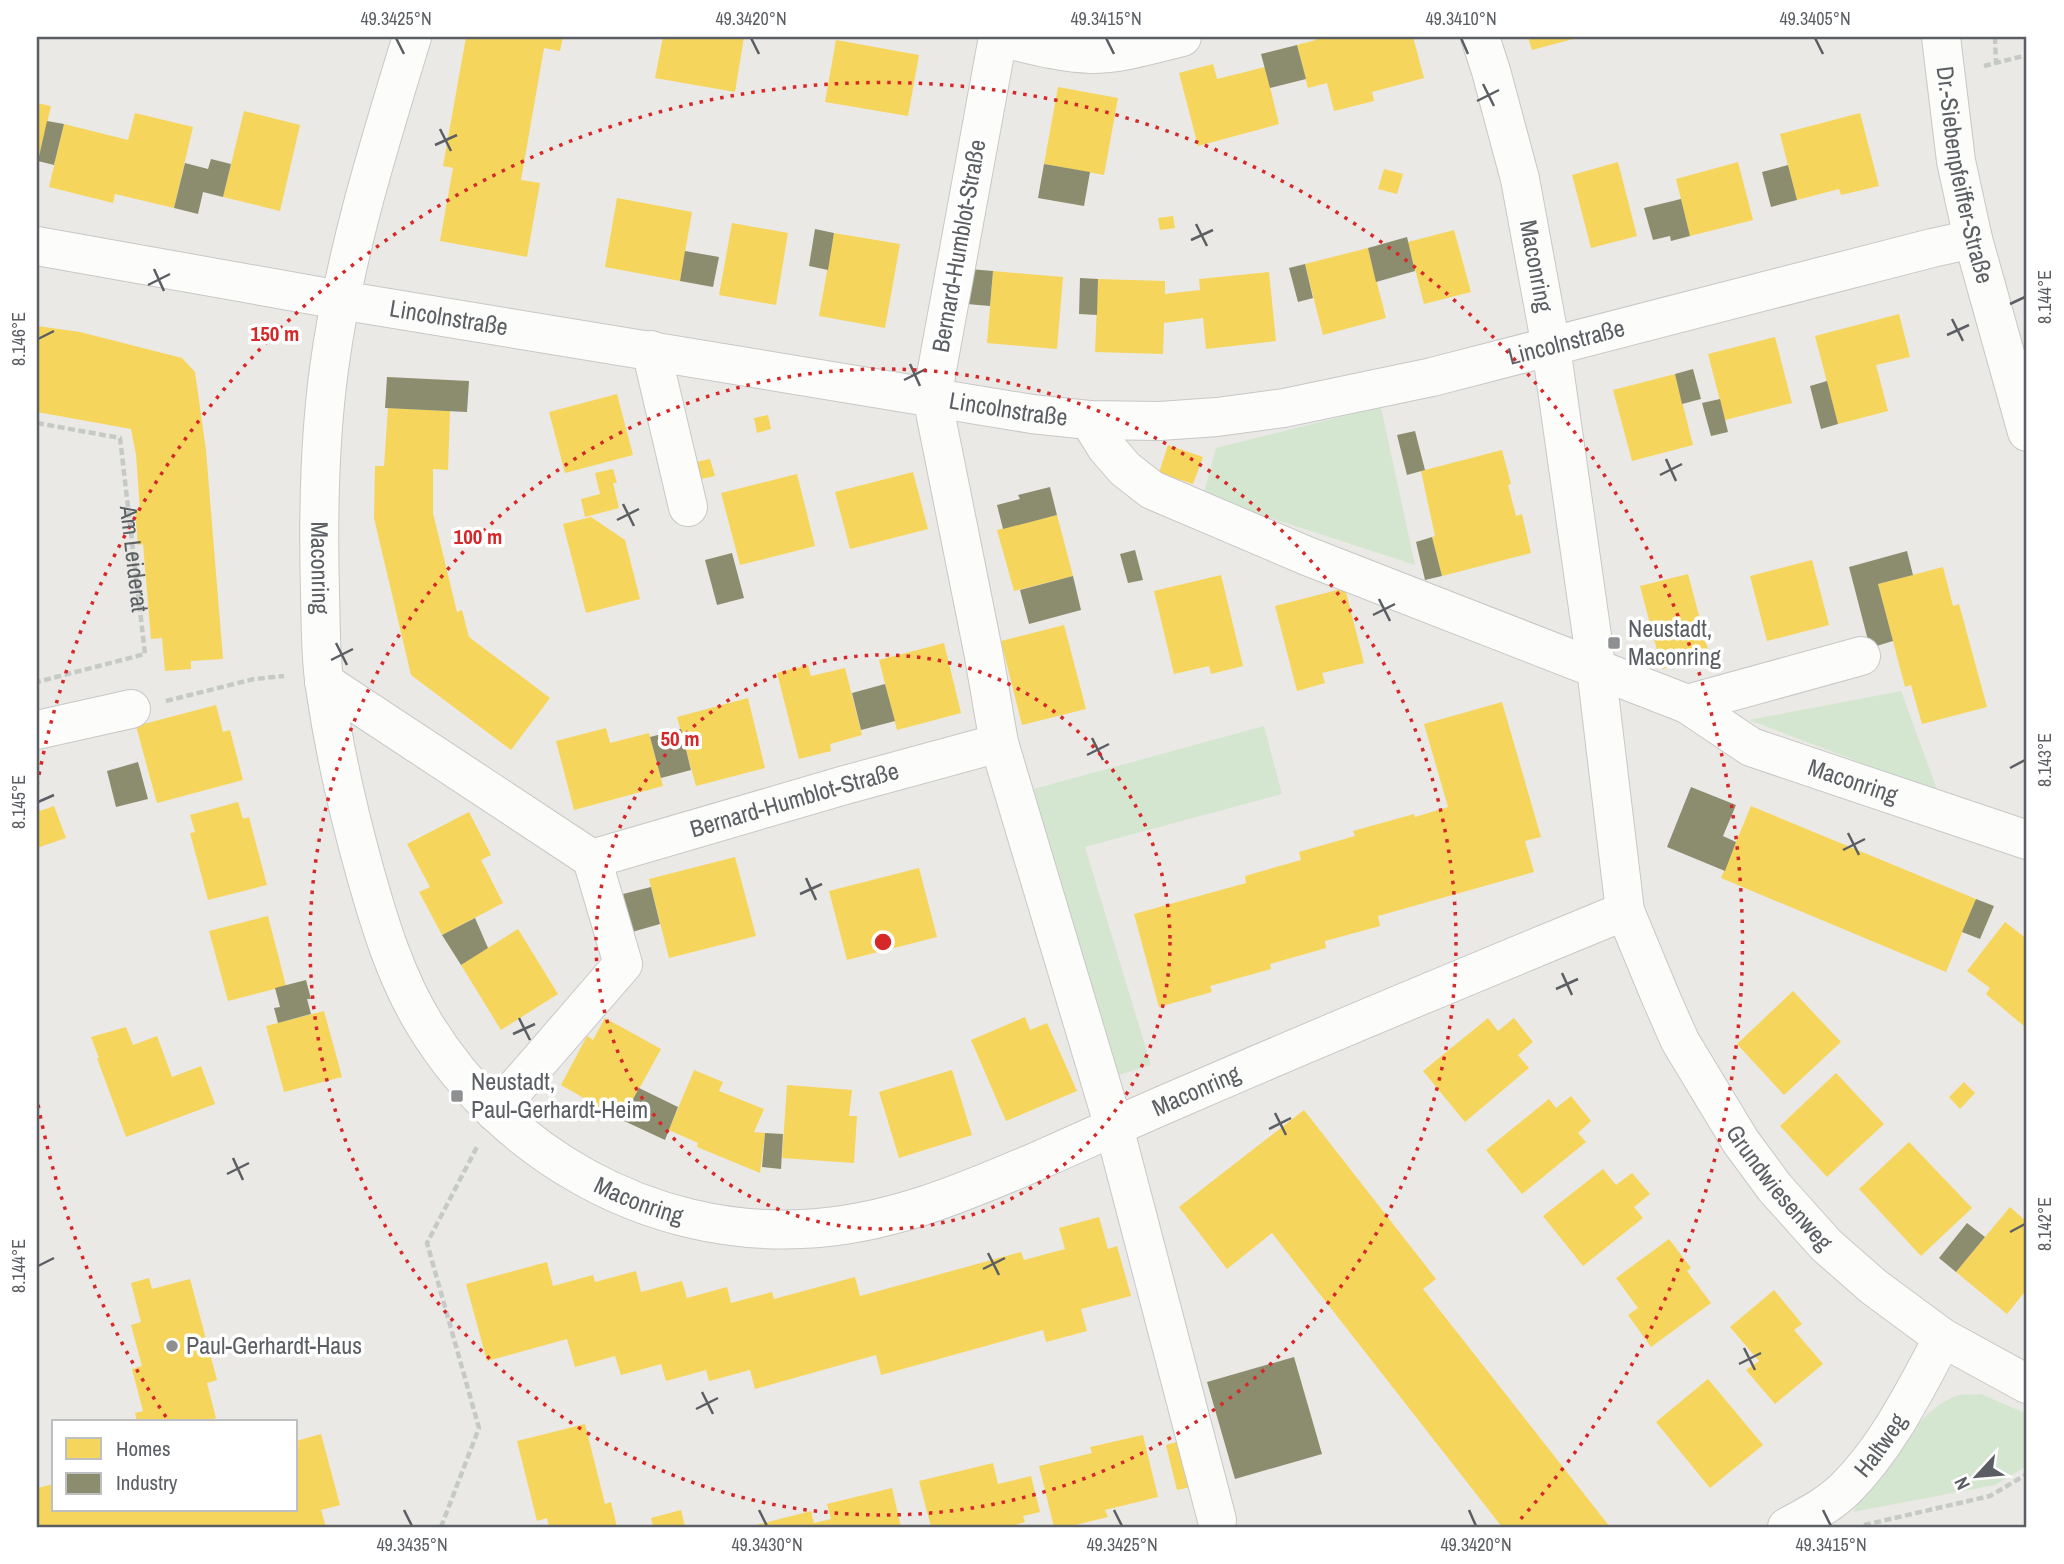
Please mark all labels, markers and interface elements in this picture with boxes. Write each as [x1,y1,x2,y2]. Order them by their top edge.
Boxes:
text: 49.3425°N [360,6,432,31]
text: 49.3420°N [715,6,787,31]
text: 49.3415°N [1070,6,1142,31]
text: 49.3410°N [1425,6,1497,31]
text: 49.3405°N [1779,6,1851,31]
street label: Dr.-Siebenpfeiffer-Straße [1930,64,2002,287]
street label: Bernard-Humblot-Straße [924,137,992,355]
street label: Maconring [1513,217,1561,314]
text: 8.144°E [2032,270,2057,324]
street label: Lincolnstraße [387,291,510,342]
street label: Lincolnstraße [1504,311,1628,372]
text: 8.146°E [6,312,31,366]
text: 150 m [251,319,299,348]
street label: Lincolnstraße [947,384,1069,433]
street label: Am Leiderat [113,503,157,614]
street label: Maconring [304,521,337,615]
text: 100 m [454,522,502,551]
place label: Neustadt, Maconring [1628,612,1721,672]
marker: Neustadt, Maconring [1606,635,1622,651]
text: 50 m [660,724,700,753]
text: 8.143°E [2032,733,2057,787]
street label: Maconring [1804,750,1902,810]
street label: Bernard-Humblot-Straße [686,754,902,844]
text: 8.145°E [6,775,31,829]
centre of rings [871,930,895,954]
street label: Maconring [1147,1057,1245,1123]
place label: Neustadt, Paul-Gerhardt-Heim [471,1065,648,1125]
marker: Neustadt, Paul-Gerhardt-Heim [449,1088,465,1104]
street label: Grundwiesenweg [1719,1119,1840,1257]
street label: Maconring [589,1168,687,1231]
text: 8.142°E [2032,1197,2057,1251]
text: 8.144°E [6,1239,31,1293]
place label: Paul-Gerhardt-Haus [186,1329,362,1361]
marker: Paul-Gerhardt-Haus [164,1338,180,1354]
street label: Haltweg [1846,1407,1913,1483]
legend [52,1420,298,1512]
text: Homes [116,1434,171,1463]
north arrow [1941,1442,2011,1512]
text: Industry [116,1468,178,1497]
text: N [1948,1473,1976,1494]
text: 49.3435°N [376,1532,448,1557]
text: 49.3430°N [731,1532,803,1557]
text: 49.3425°N [1086,1532,1158,1557]
text: 49.3420°N [1440,1532,1512,1557]
text: 49.3415°N [1795,1532,1867,1557]

